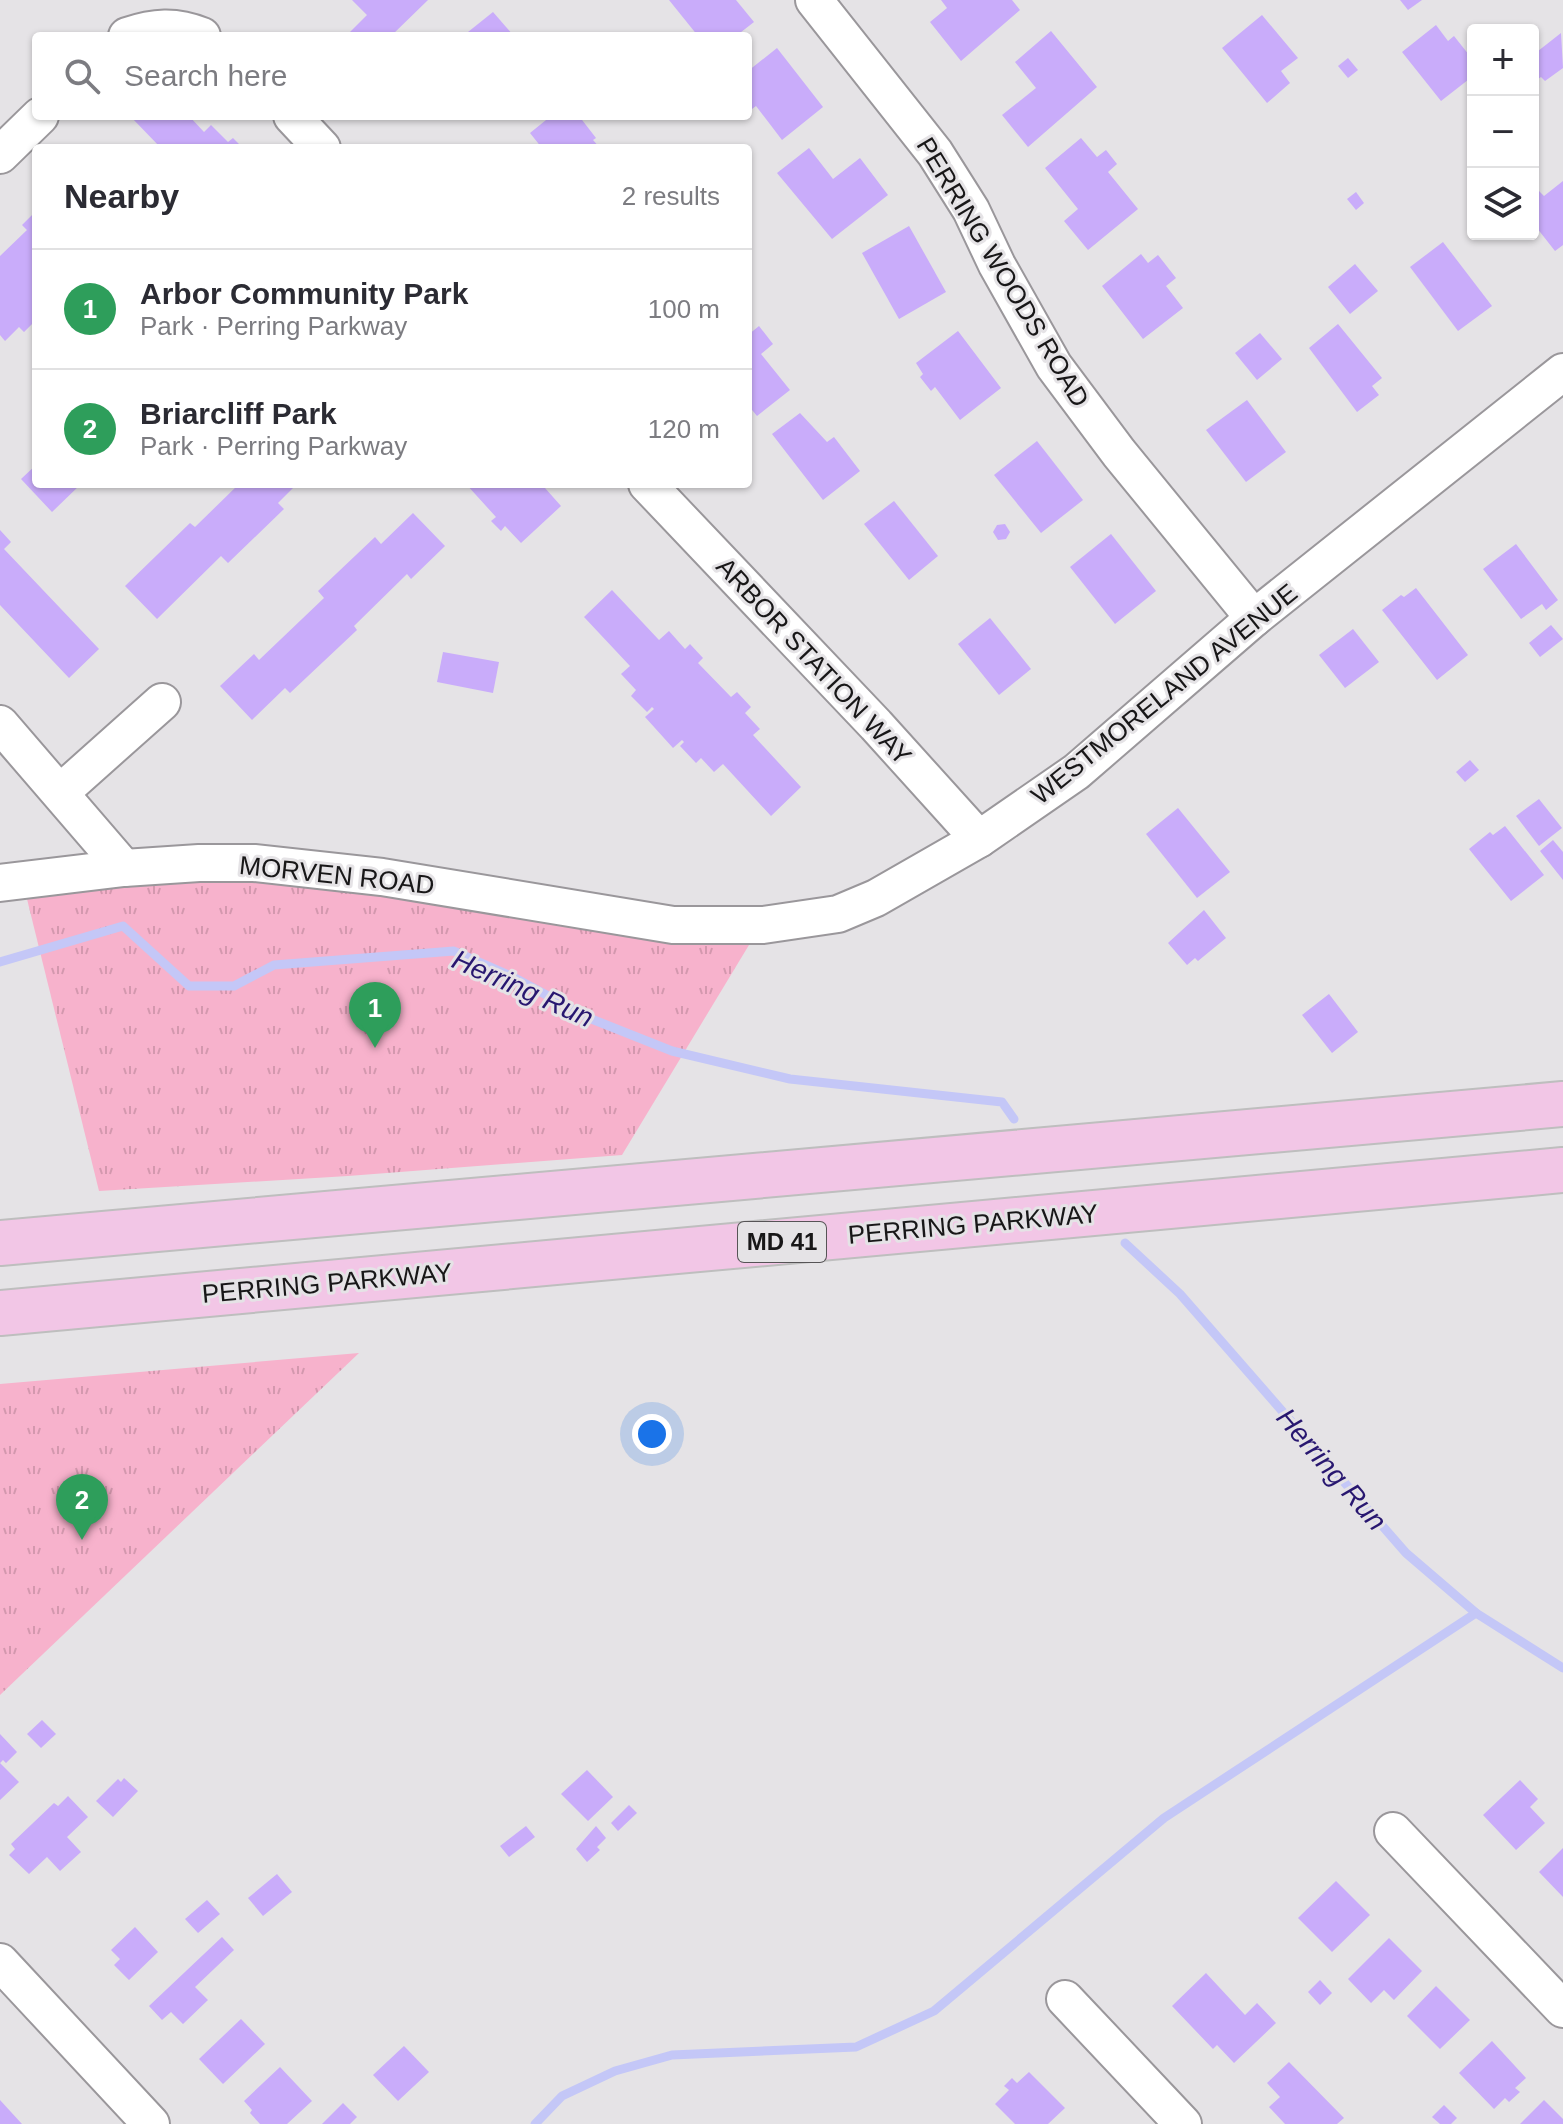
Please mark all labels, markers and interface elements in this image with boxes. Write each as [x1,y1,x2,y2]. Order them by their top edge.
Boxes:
map controls [1467,24,1539,240]
button: + [1467,24,1539,96]
search box [32,32,752,120]
icon: search [60,54,104,98]
text: Search here [124,59,287,92]
button: − [1467,96,1539,168]
street label: PERRING WOODS ROAD [911,132,1095,412]
button: layers [1467,168,1539,240]
text: Nearby [64,177,179,215]
text: 2 results [622,181,720,211]
text: Arbor Community Park [140,277,468,310]
text: 1 [83,294,97,324]
text: 100 m [648,294,720,324]
text: Park · Perring Parkway [140,311,407,341]
text: Briarcliff Park [140,397,337,430]
text: 2 [83,414,97,444]
text: 120 m [648,414,720,444]
text: Park · Perring Parkway [140,431,407,461]
street label: ARBOR STATION WAY [710,551,918,771]
street label: WESTMORELAND AVENUE [1025,577,1303,811]
street label: MORVEN ROAD [238,850,436,900]
water label: Herring Run [448,944,598,1033]
pin: 1 [349,982,401,1048]
street label: PERRING PARKWAY [847,1198,1099,1250]
road number: MD 41 [738,1222,826,1262]
street label: PERRING PARKWAY [201,1257,453,1309]
water label: Herring Run [1270,1402,1393,1536]
your location [632,1414,672,1454]
pin: 2 [56,1474,108,1540]

